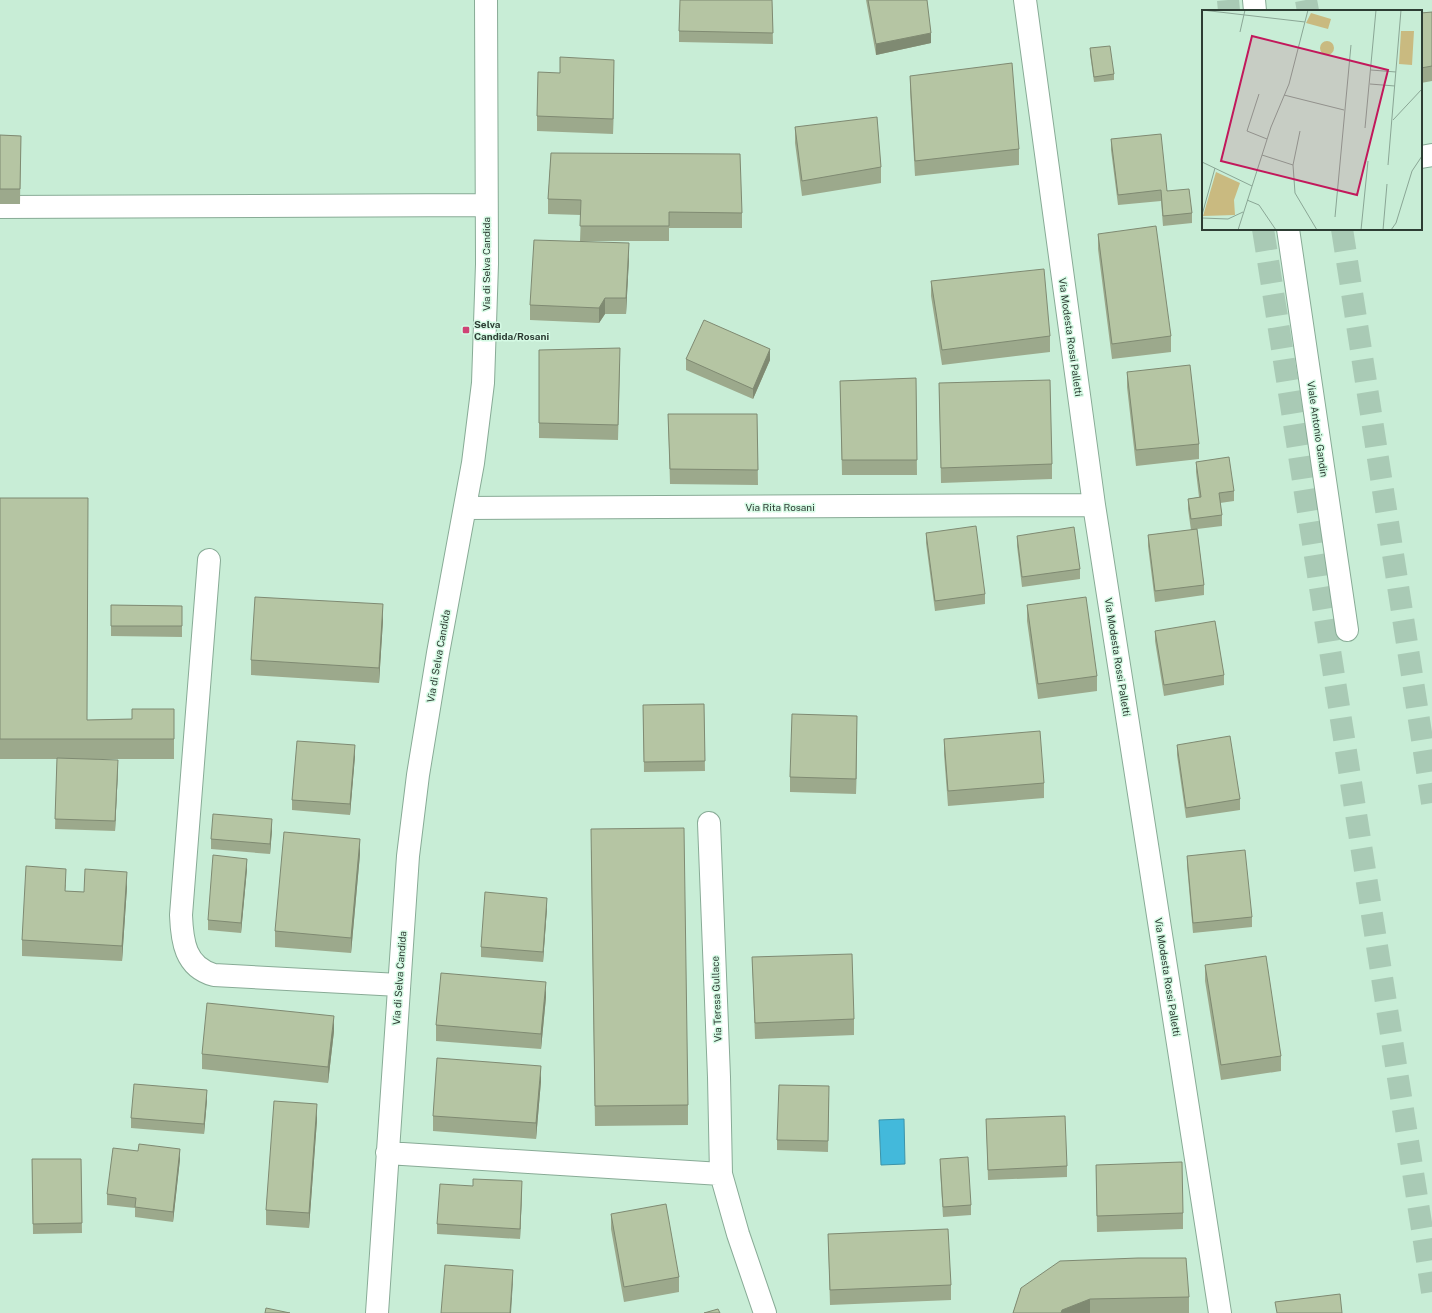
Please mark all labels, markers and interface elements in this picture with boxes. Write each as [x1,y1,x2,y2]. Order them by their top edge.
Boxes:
inset map [1202,10,1422,230]
street label: Via di Selva Candida [480,217,492,311]
street label: Via Modesta Rossi Palletti [1057,277,1085,397]
place label: Selva Candida/Rosani [474,318,549,342]
marker: Selva Candida/Rosani [461,325,471,335]
street label: Viale Antonio Gandin [1305,380,1331,478]
street label: Via Rita Rosani [745,501,815,513]
street label: Via Modesta Rossi Palletti [1103,597,1133,717]
street label: Via di Selva Candida [424,609,452,703]
street label: Via Modesta Rossi Palletti [1153,917,1183,1037]
street label: Via di Selva Candida [390,931,408,1025]
street label: Via Teresa Gullace [708,955,724,1042]

